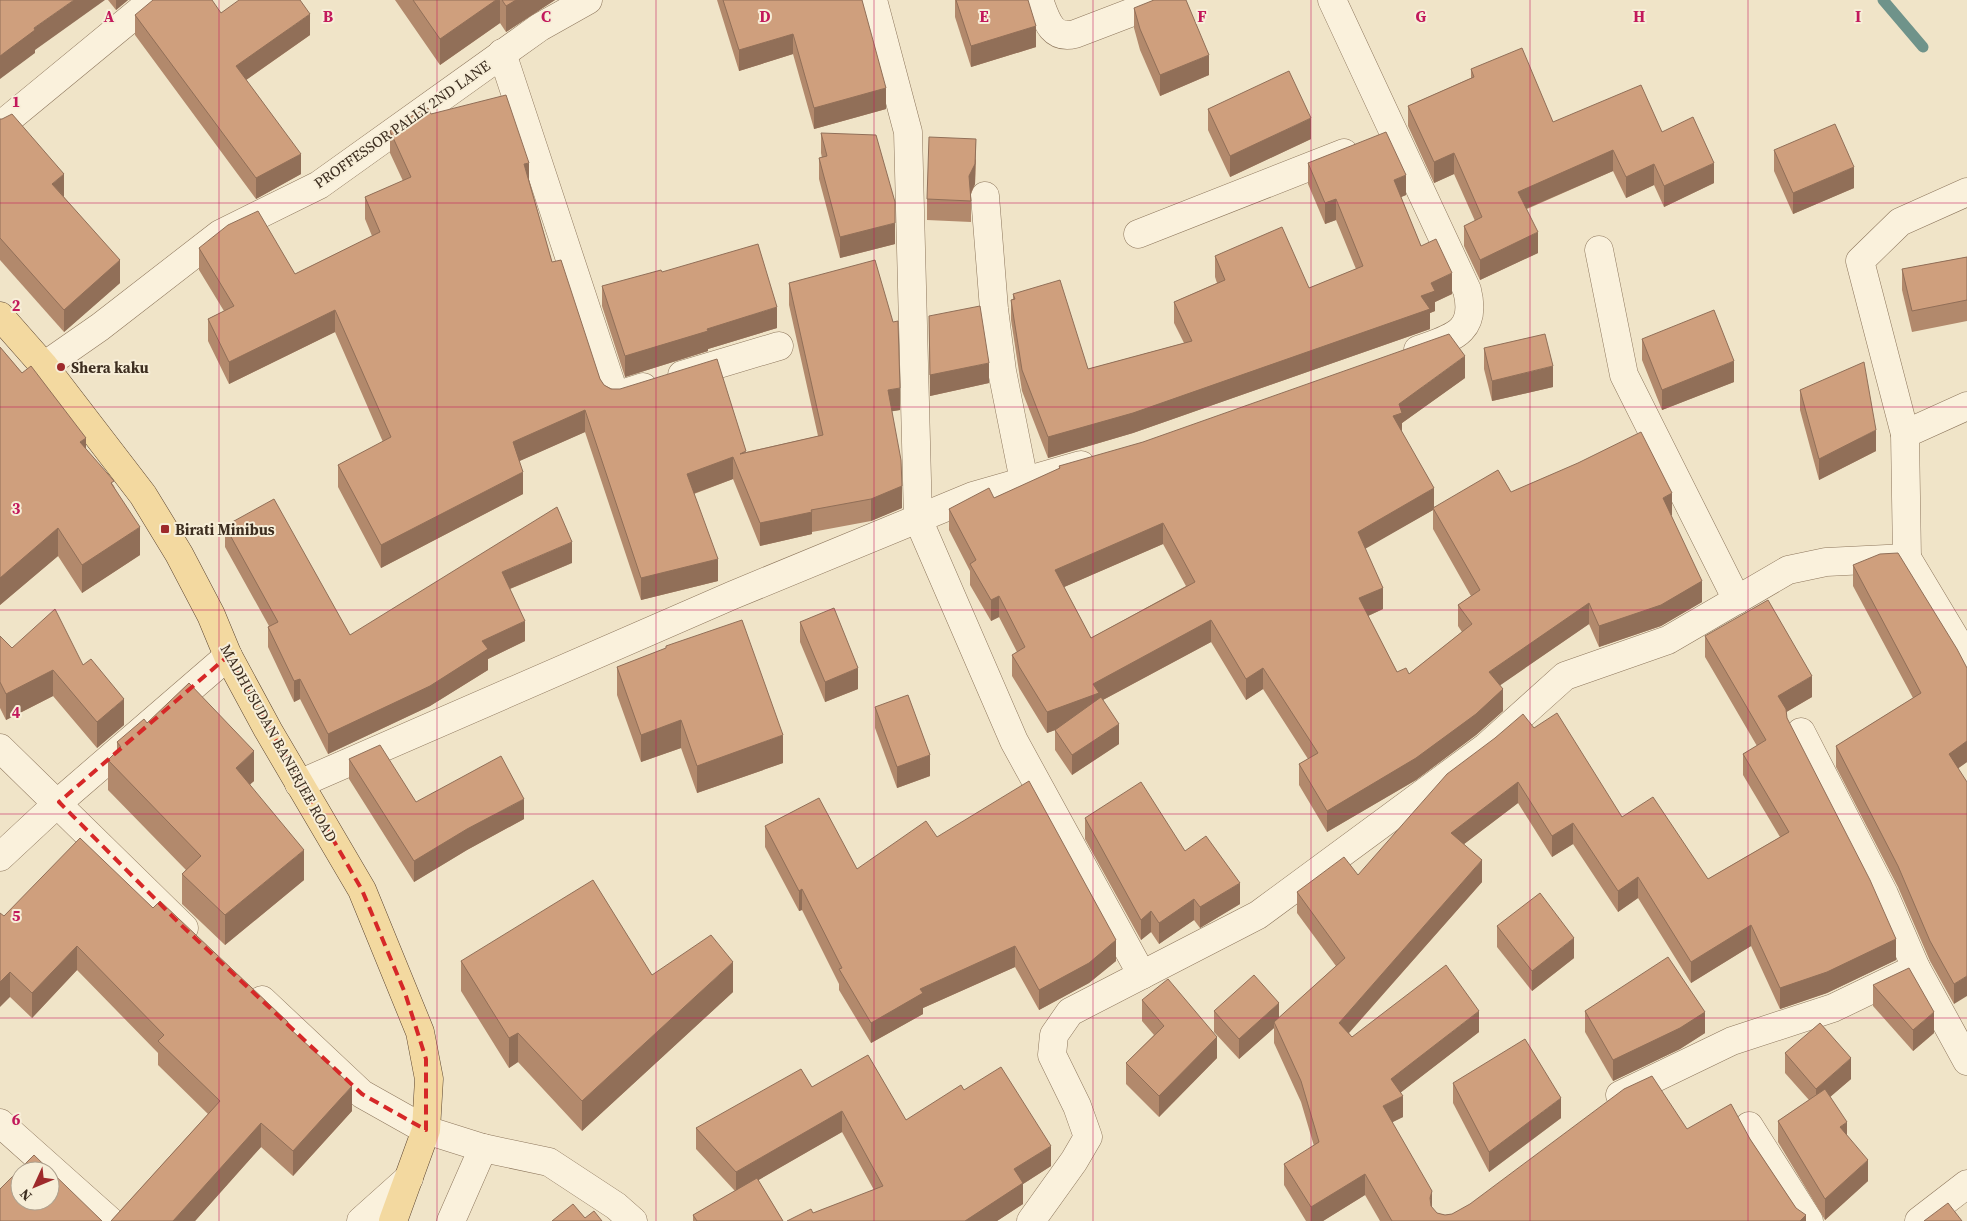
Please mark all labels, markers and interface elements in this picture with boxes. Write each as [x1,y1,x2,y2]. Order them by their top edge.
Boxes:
text: A [104,5,115,27]
text: B [323,5,334,27]
text: C [541,5,551,27]
text: D [759,5,771,27]
text: E [979,5,989,27]
text: F [1197,5,1207,27]
text: G [1416,5,1427,27]
text: H [1633,5,1645,27]
text: I [1855,5,1861,27]
street label: PROFFESSOR PALLY 2ND LANE [310,55,494,193]
text: 1 [12,90,20,112]
text: 2 [12,294,21,316]
place label: Shera kaku [71,357,149,378]
marker: Shera kaku [55,361,67,373]
text: 3 [12,497,21,519]
place label: Birati Minibus [175,519,275,540]
marker: Birati Minibus [159,523,171,535]
street label: MADHUSUDAN BANERJEE ROAD [216,640,342,846]
text: 4 [12,701,21,723]
text: 5 [12,904,21,926]
text: 6 [12,1108,21,1130]
north arrow [10,1161,60,1211]
text: N [15,1184,36,1206]

